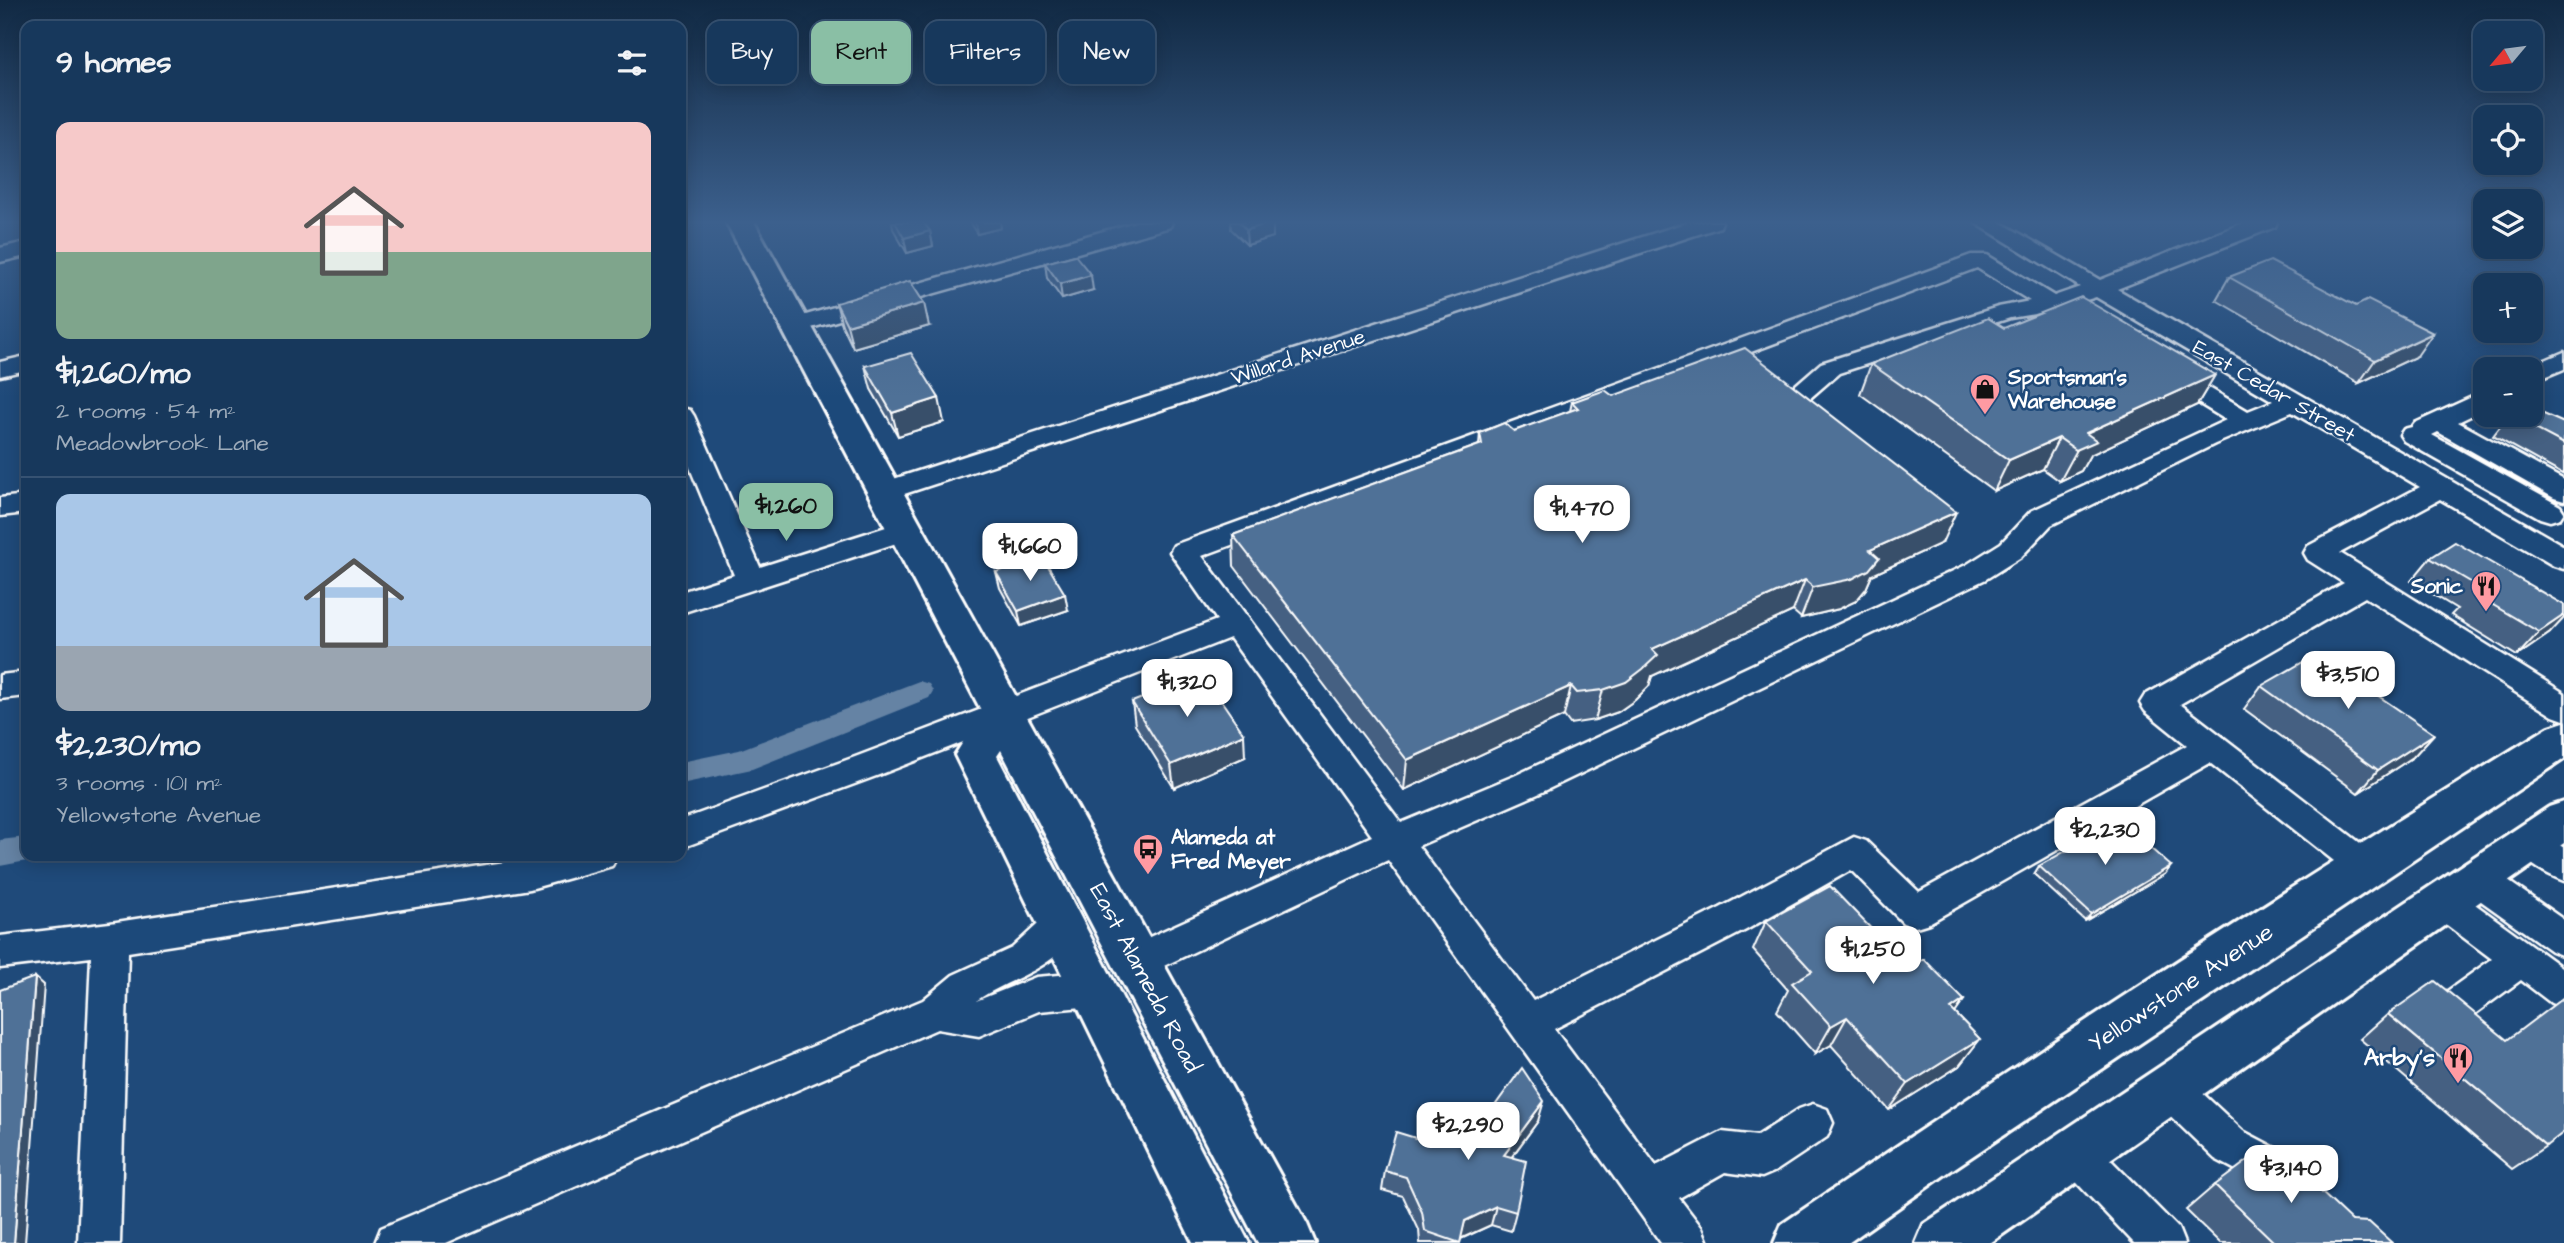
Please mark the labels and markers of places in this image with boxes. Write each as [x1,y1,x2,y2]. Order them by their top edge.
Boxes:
place label: Sportsman's Warehouse [2007,363,2128,416]
shop icon: Sportsman's Warehouse [1968,372,2002,416]
pin: $1,260 [729,484,843,543]
pin: $1,470 [1525,486,1639,545]
pin: $1,660 [973,524,1087,583]
restaurant icon: Sonic [2469,569,2503,613]
place label: Sonic [2410,572,2464,601]
pin: $3,510 [2291,652,2405,711]
pin: $1,320 [1130,660,1244,719]
pin: $2,230 [2048,808,2162,867]
place label: Alameda at Fred Meyer [1171,823,1291,879]
bus stop icon: Alameda at Fred Meyer [1131,832,1165,876]
pin: $1,250 [1816,926,1930,986]
place label: Arby's [2364,1041,2435,1077]
restaurant icon: Arby's [2441,1041,2475,1085]
pin: $2,290 [1411,1102,1525,1162]
pin: $3,140 [2234,1146,2348,1205]

